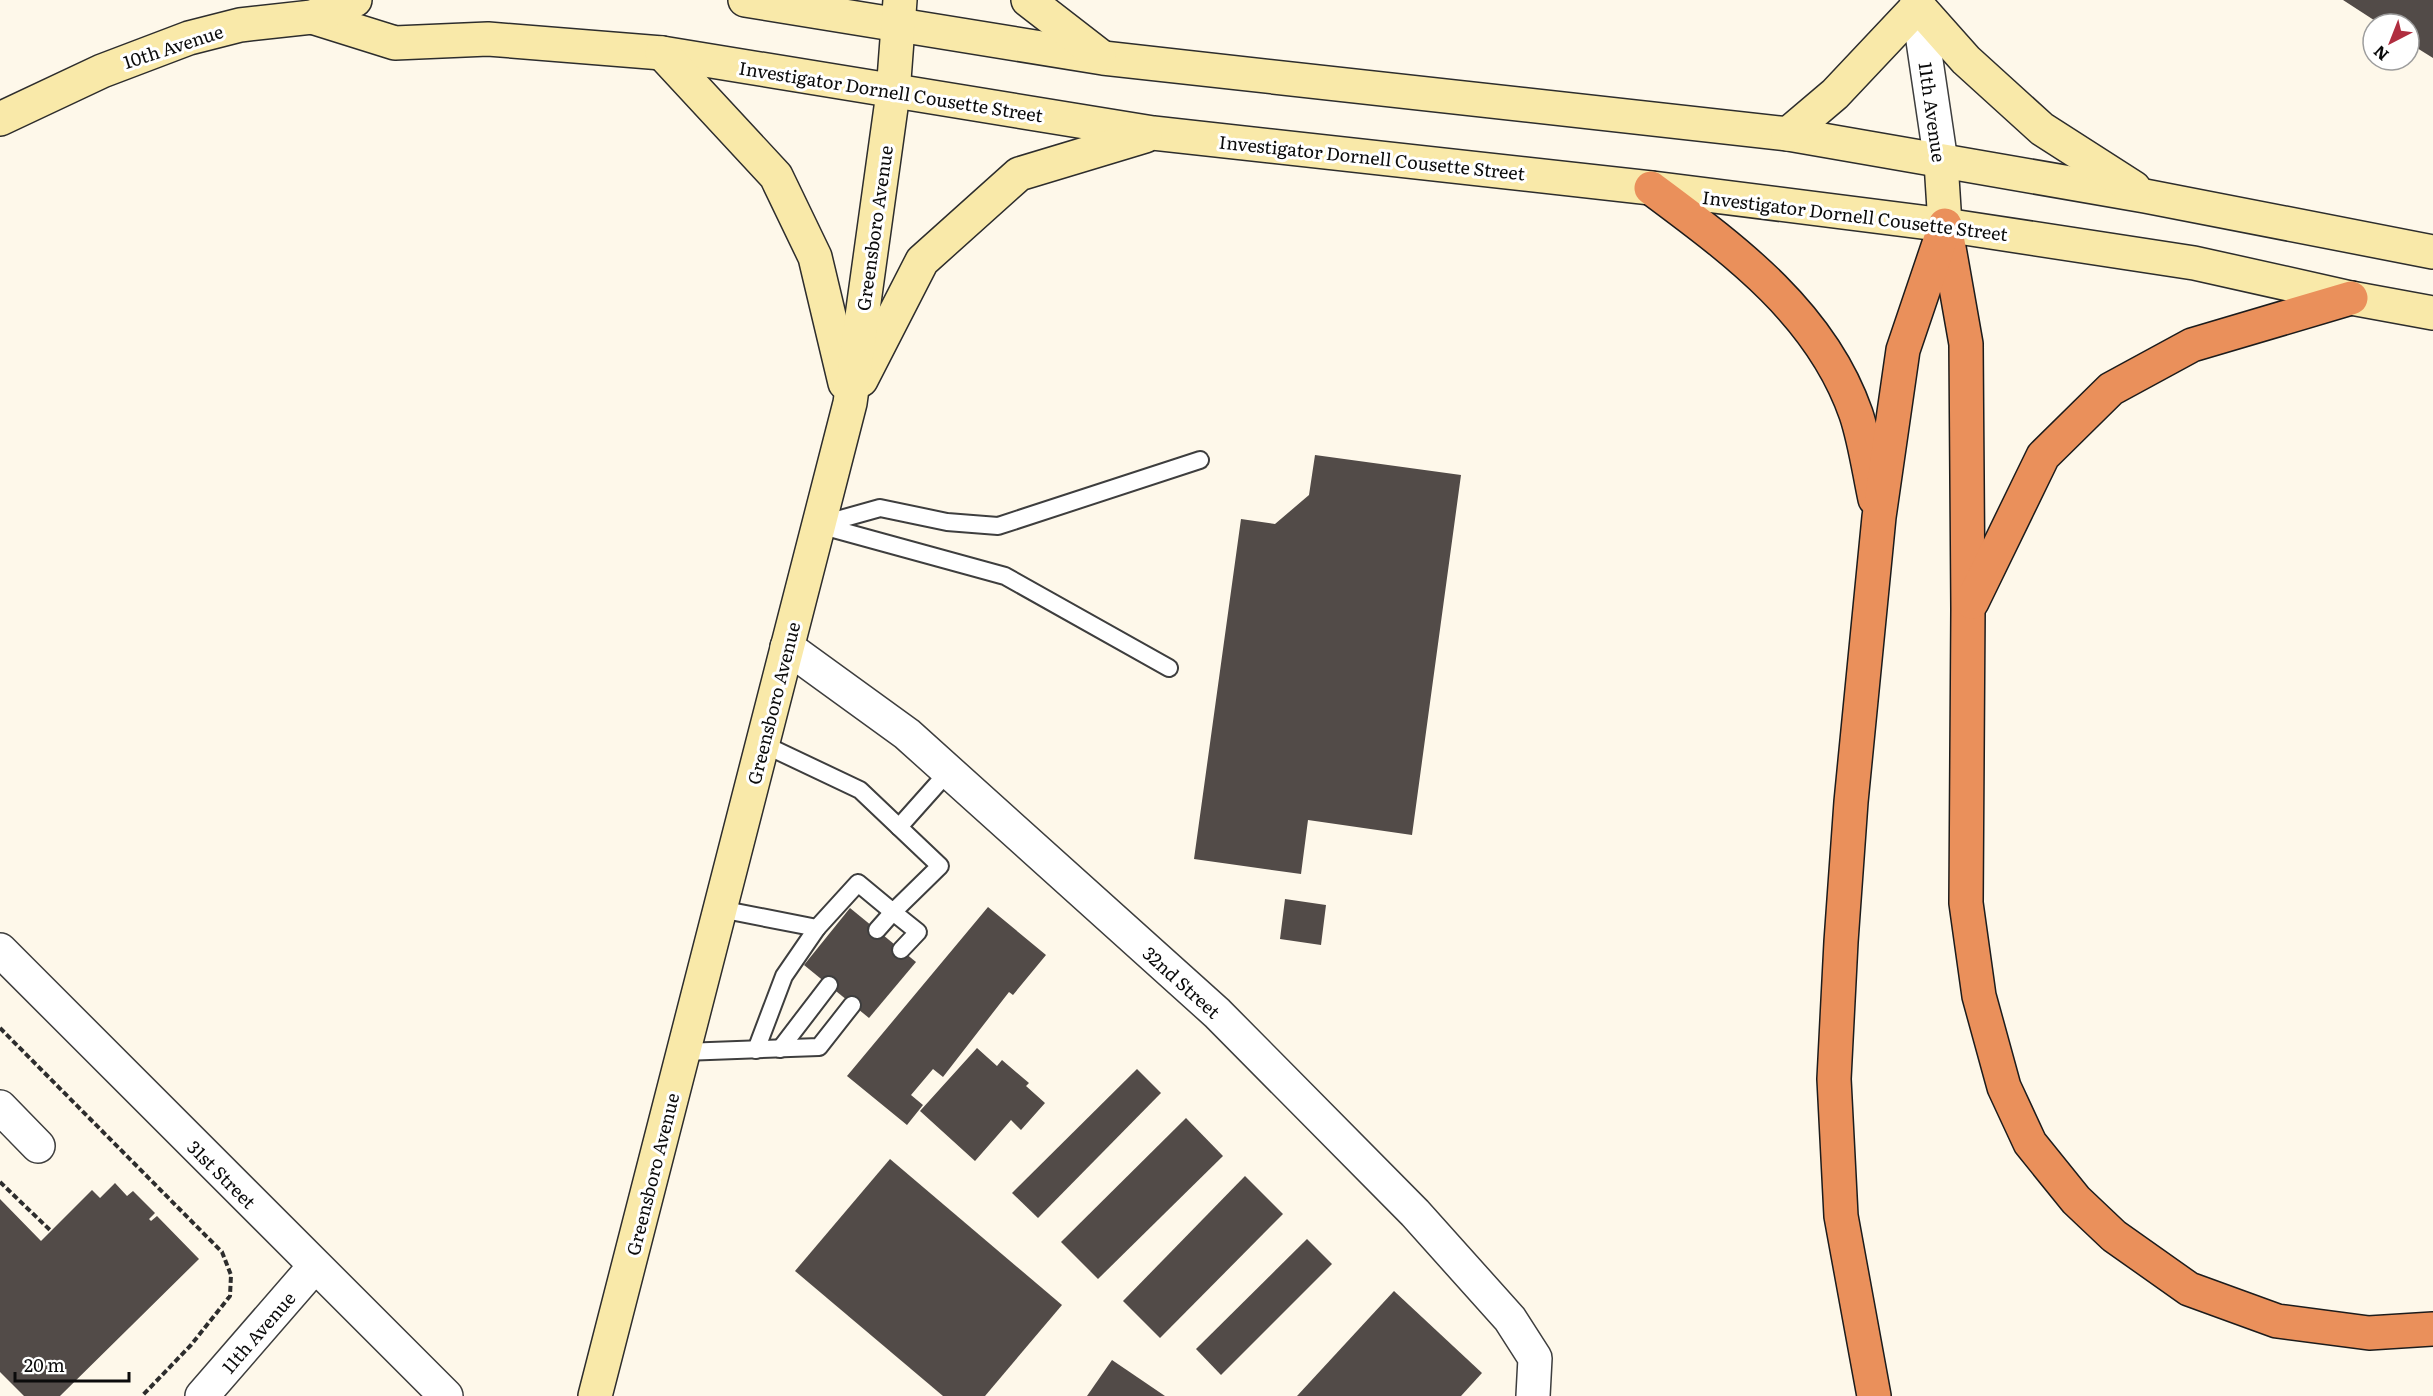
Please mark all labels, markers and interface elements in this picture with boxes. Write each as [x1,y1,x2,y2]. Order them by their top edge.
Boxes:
north arrow [2361,12,2421,72]
street label: 10th Avenue [120,17,226,75]
text: N [2367,40,2393,67]
street label: Investigator Dornell Cousette Street [737,54,1046,128]
street label: 11th Avenue [1913,60,1953,164]
street label: Investigator Dornell Cousette Street [1218,128,1527,187]
street label: Greensboro Avenue [849,144,899,312]
street label: Investigator Dornell Cousette Street [1701,183,2010,247]
street label: Greensboro Avenue [740,619,806,787]
street label: 32nd Street [1137,940,1227,1025]
street label: Greensboro Avenue [619,1090,685,1258]
street label: 31st Street [182,1134,263,1215]
street label: 11th Avenue [215,1285,301,1379]
scale bar [15,1345,129,1383]
text: 20 m [24,1351,65,1378]

